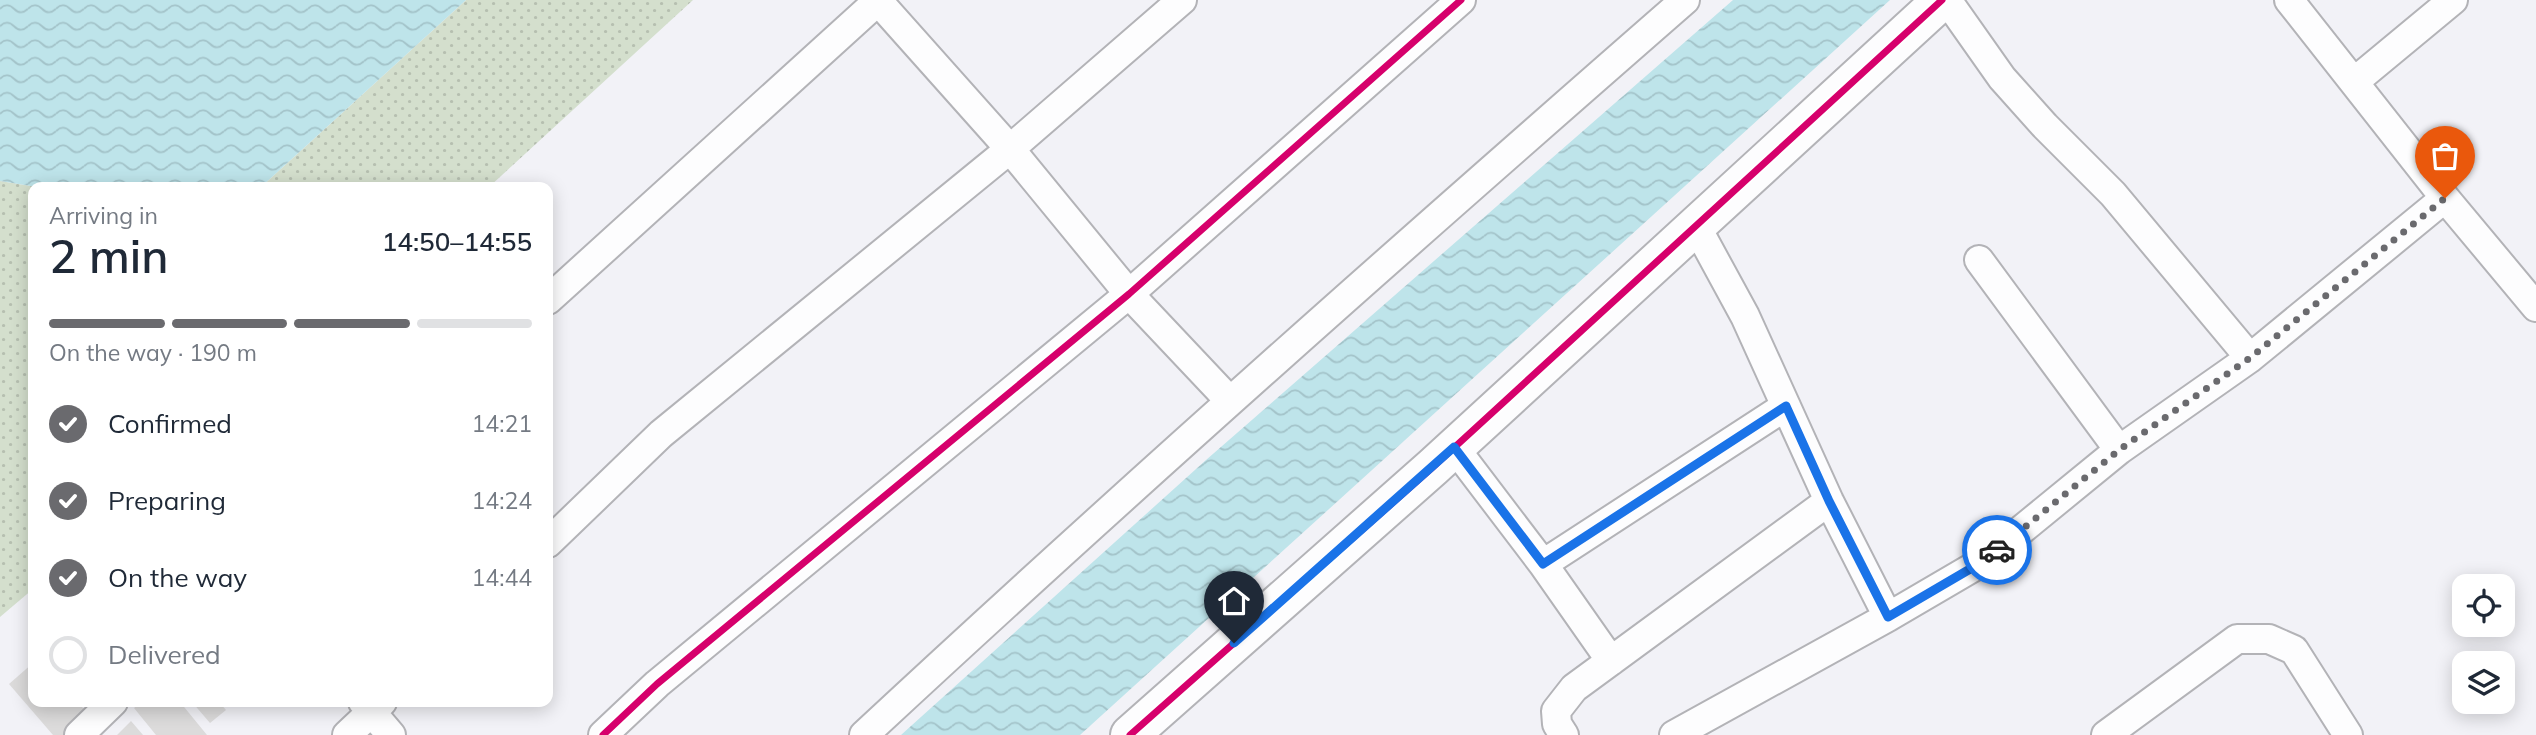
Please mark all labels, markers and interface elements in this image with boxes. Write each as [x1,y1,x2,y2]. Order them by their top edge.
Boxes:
pin [2415,126,2475,198]
icon: bag [2426,137,2464,175]
text: Arriving in [49,201,158,230]
text: 14:50–14:55 [382,225,532,258]
text: 2 min [49,227,168,285]
text: On the way · 190 m [49,338,257,367]
icon: check [49,405,87,443]
text: Confirmed [108,407,232,440]
text: 14:21 [472,409,532,438]
icon: check [49,482,87,520]
text: Preparing [108,484,226,517]
text: 14:24 [472,486,532,515]
courier [1962,515,2032,585]
icon: car [1978,531,2016,569]
icon: check [49,559,87,597]
text: On the way [108,561,247,594]
text: 14:44 [472,563,532,592]
pin [1204,571,1264,643]
map controls [2452,574,2515,714]
button: locate [2452,574,2515,637]
icon: home [1215,582,1253,620]
text: Delivered [108,638,221,671]
button: layers [2452,651,2515,714]

